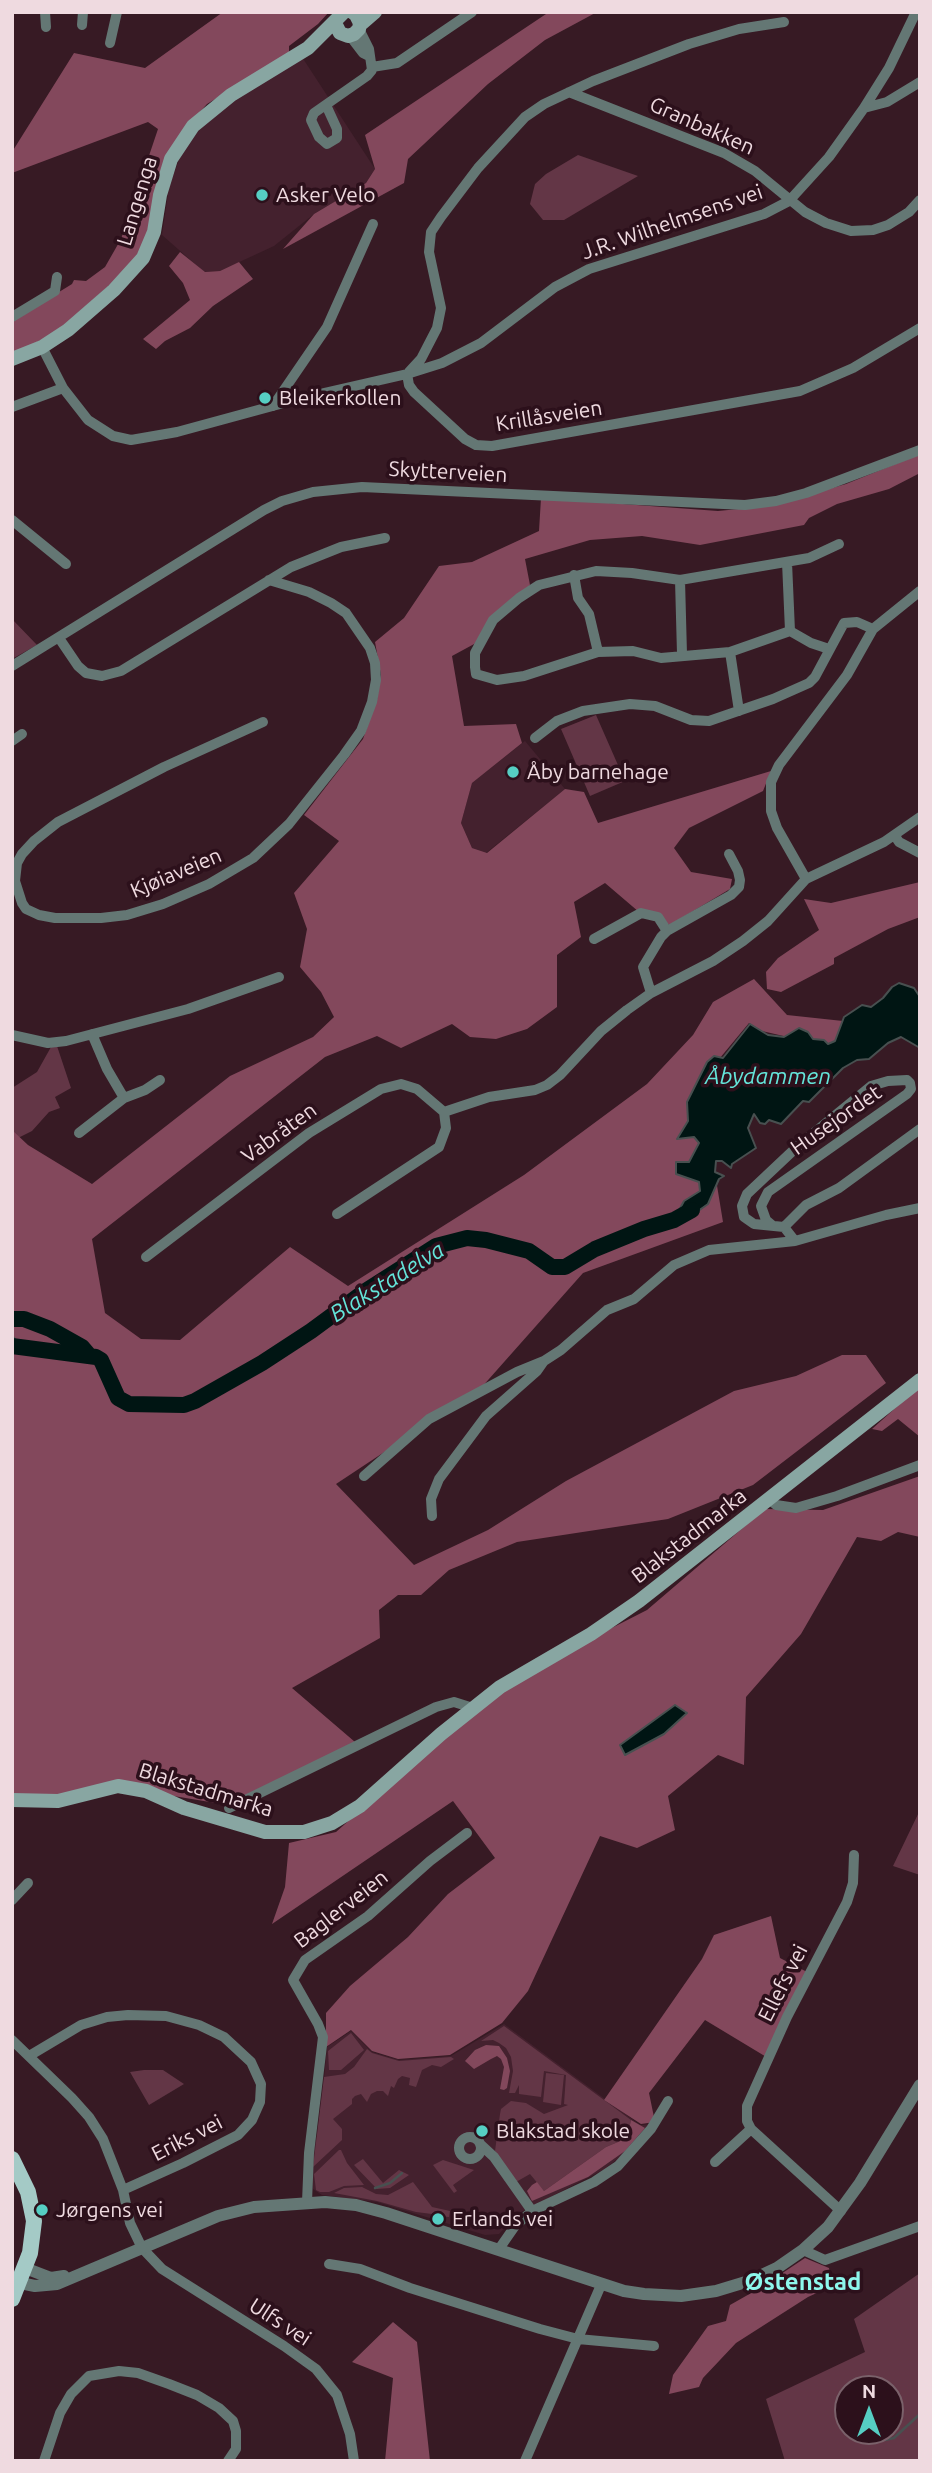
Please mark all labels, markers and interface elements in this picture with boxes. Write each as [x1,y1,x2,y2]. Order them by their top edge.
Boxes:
street label: Granbakken [646,92,758,160]
street label: Langenga [111,153,163,249]
street label: J.R. Wilhelmsens vei [578,179,766,265]
place label: Asker Velo [276,182,376,208]
marker: Asker Velo [254,187,270,203]
place label: Bleikerkollen [279,385,401,411]
marker: Bleikerkollen [257,390,273,406]
street label: Krillåsveien [494,395,604,437]
street label: Skytterveien [388,456,508,488]
place label: Åby barnehage [527,759,669,785]
marker: Åby barnehage [505,764,521,780]
street label: Kjøiaveien [127,843,225,903]
water label: Åbydammen [705,1062,831,1090]
street label: Husejordet [786,1080,886,1160]
street label: Vabråten [237,1097,321,1169]
water label: Blakstadelva [325,1236,449,1328]
street label: Blakstadmarka [627,1483,751,1589]
street label: Blakstadmarka [136,1758,276,1822]
street label: Baglerveien [289,1865,393,1953]
street label: Ellefs vei [753,1940,813,2026]
street label: Eriks vei [147,2109,227,2167]
place label: Blakstad skole [496,2118,630,2144]
marker: Blakstad skole [474,2123,490,2139]
place label: Jørgens vei [56,2197,163,2223]
marker: Jørgens vei [34,2202,50,2218]
place label: Erlands vei [452,2206,553,2232]
marker: Erlands vei [430,2211,446,2227]
district label: Østenstad [745,2268,861,2296]
street label: Ulfs vei [244,2293,316,2351]
north arrow [834,2375,904,2445]
text: N [862,2380,876,2402]

